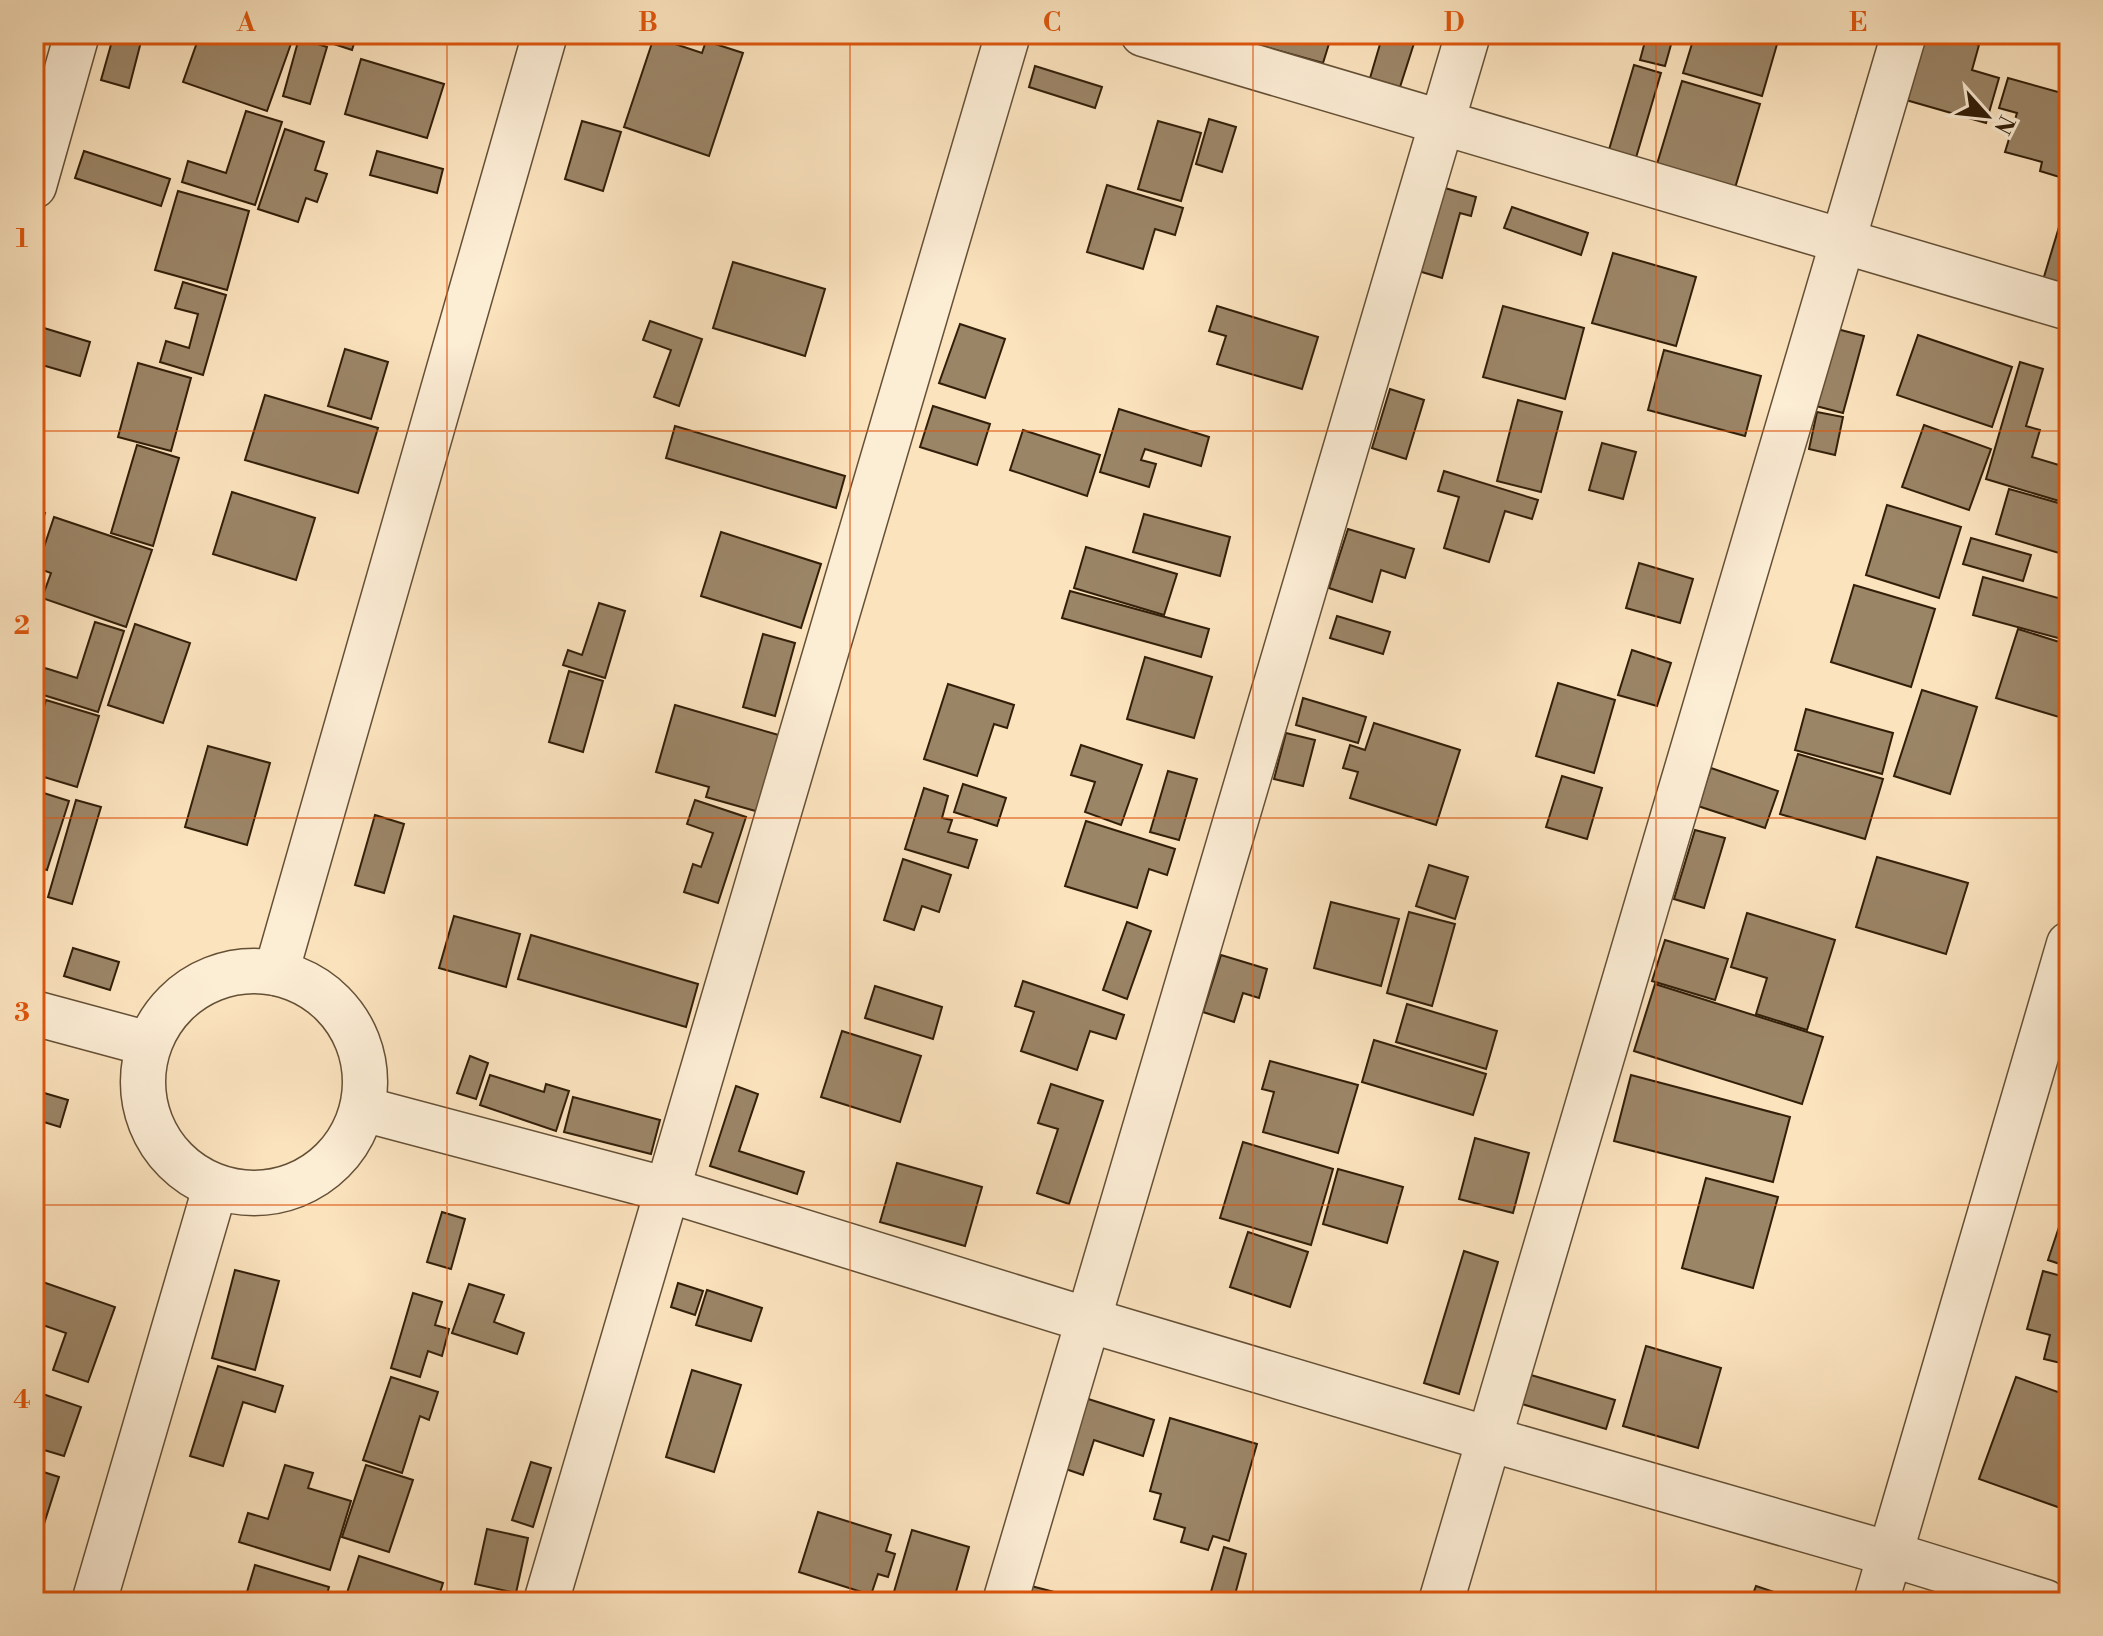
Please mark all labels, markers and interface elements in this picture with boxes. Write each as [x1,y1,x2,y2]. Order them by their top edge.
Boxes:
text: A [236,7,256,39]
text: B [638,7,658,39]
text: C [1043,7,1061,39]
text: D [1444,7,1464,39]
text: E [1849,7,1867,39]
north arrow [1947,76,2027,156]
text: N [1987,111,2019,139]
text: 1 [16,223,29,255]
text: 2 [14,610,30,642]
text: 3 [14,997,30,1029]
text: 4 [13,1384,31,1416]

